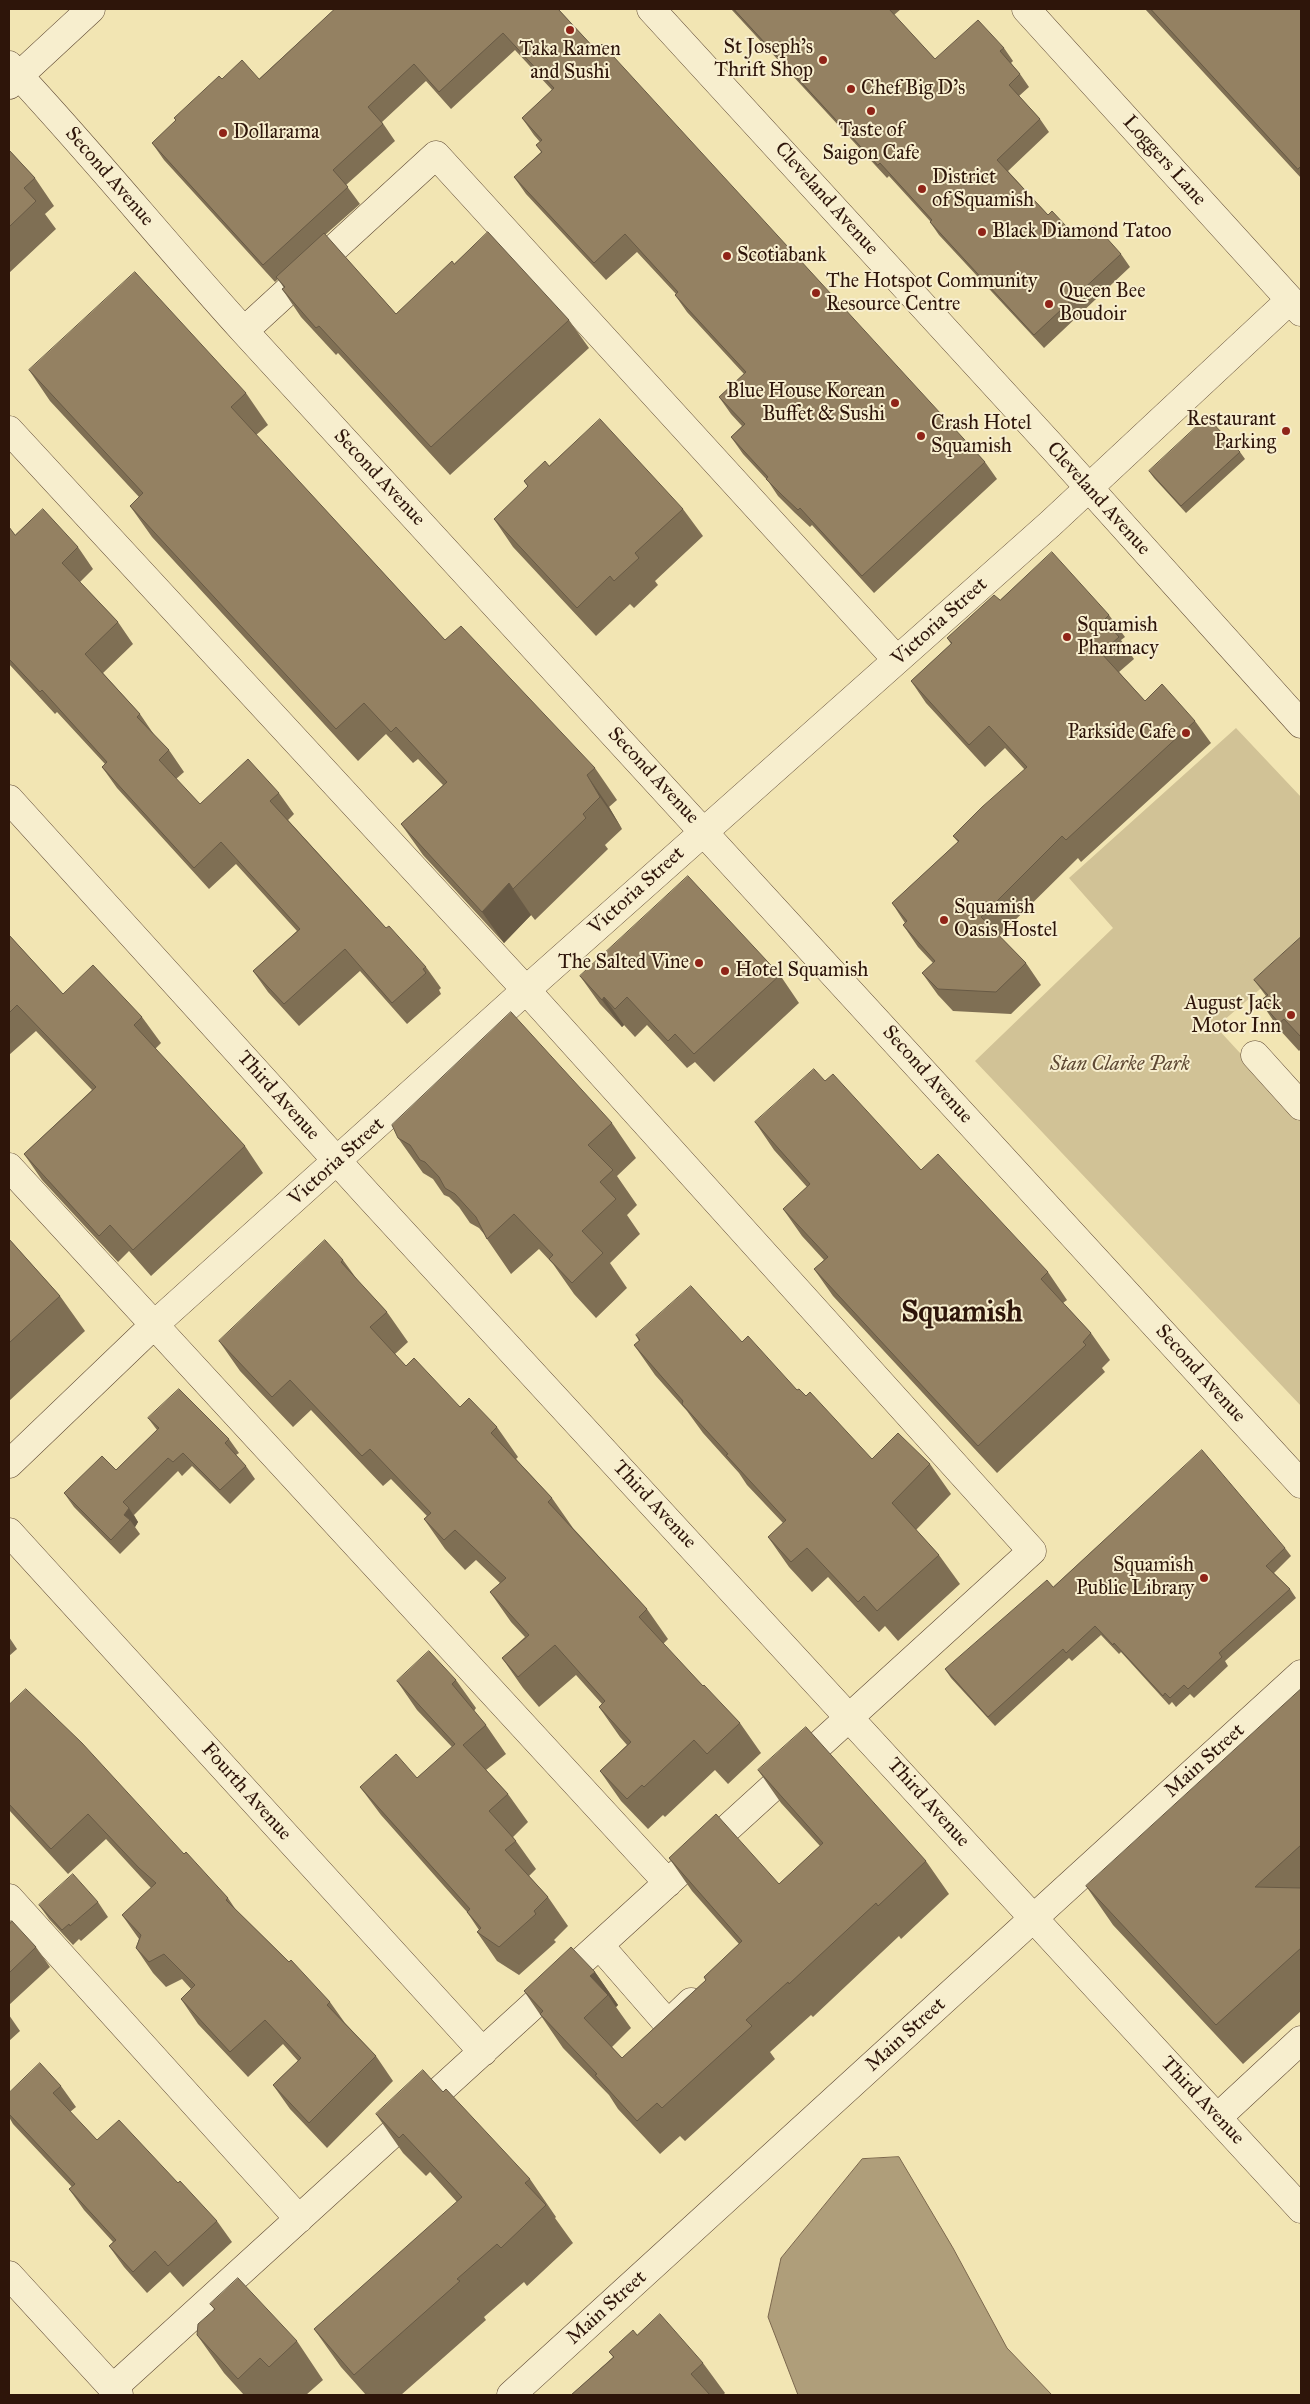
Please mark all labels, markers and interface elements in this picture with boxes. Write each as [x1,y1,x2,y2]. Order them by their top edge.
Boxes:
marker: Taka Ramen and Sushi [564,24,576,36]
place label: St Joseph's Thrift Shop [714,36,813,83]
place label: Taka Ramen and Sushi [519,38,621,85]
marker: St Joseph's Thrift Shop [817,54,829,66]
place label: Chef Big D's [861,77,965,101]
marker: Chef Big D's [845,83,857,95]
marker: Taste of Saigon Cafe [865,105,877,117]
street label: Loggers Lane [1117,111,1211,211]
place label: Taste of Saigon Cafe [822,119,920,166]
place label: Dollarama [233,121,319,145]
street label: Second Avenue [59,122,159,232]
marker: Dollarama [217,127,229,139]
street label: Cleveland Avenue [769,137,883,261]
place label: District of Squamish [932,166,1034,213]
marker: District of Squamish [916,183,928,195]
place label: Black Diamond Tatoo [992,220,1171,244]
marker: Black Diamond Tatoo [976,226,988,238]
place label: Scotiabank [737,244,826,268]
marker: Scotiabank [721,250,733,262]
place label: The Hotspot Community Resource Centre [826,270,1037,317]
place label: Queen Bee Boudoir [1059,280,1145,327]
marker: The Hotspot Community Resource Centre [810,287,822,299]
marker: Queen Bee Boudoir [1043,298,1055,310]
place label: Blue House Korean Buffet & Sushi [726,380,885,427]
marker: Blue House Korean Buffet & Sushi [889,397,901,409]
place label: Restaurant Parking [1186,408,1276,455]
place label: Crash Hotel Squamish [931,412,1031,459]
street label: Second Avenue [328,425,430,531]
marker: Restaurant Parking [1280,425,1292,437]
marker: Crash Hotel Squamish [915,430,927,442]
street label: Cleveland Avenue [1041,437,1155,561]
street label: Victoria Street [887,573,993,671]
place label: Squamish Pharmacy [1077,614,1159,661]
marker: Squamish Pharmacy [1061,631,1073,643]
place label: Parkside Cafe [1067,721,1176,745]
street label: Second Avenue [602,723,704,829]
marker: Parkside Cafe [1180,727,1192,739]
street label: Victoria Street [584,842,690,940]
place label: Squamish Oasis Hostel [954,896,1057,943]
marker: Squamish Oasis Hostel [938,914,950,926]
place label: The Salted Vine [558,951,689,975]
marker: The Salted Vine [693,957,705,969]
place label: Hotel Squamish [735,959,868,983]
marker: Hotel Squamish [719,965,731,977]
place label: August Jack Motor Inn [1184,992,1281,1039]
marker: August Jack Motor Inn [1285,1009,1297,1021]
street label: Second Avenue [877,1021,977,1129]
street label: Third Avenue [232,1046,324,1146]
park label: Stan Clarke Park [1050,1053,1190,1077]
street label: Victoria Street [284,1113,390,1211]
district label: Squamish [901,1296,1023,1332]
street label: Second Avenue [1150,1320,1250,1428]
street label: Third Avenue [607,1456,701,1554]
place label: Squamish Public Library [1076,1554,1194,1601]
marker: Squamish Public Library [1198,1572,1210,1584]
street label: Main Street [1160,1719,1250,1803]
street label: Fourth Avenue [196,1738,296,1846]
street label: Third Avenue [882,1753,974,1853]
street label: Main Street [861,1993,951,2077]
street label: Third Avenue [1155,2052,1249,2150]
street label: Main Street [562,2266,652,2350]

